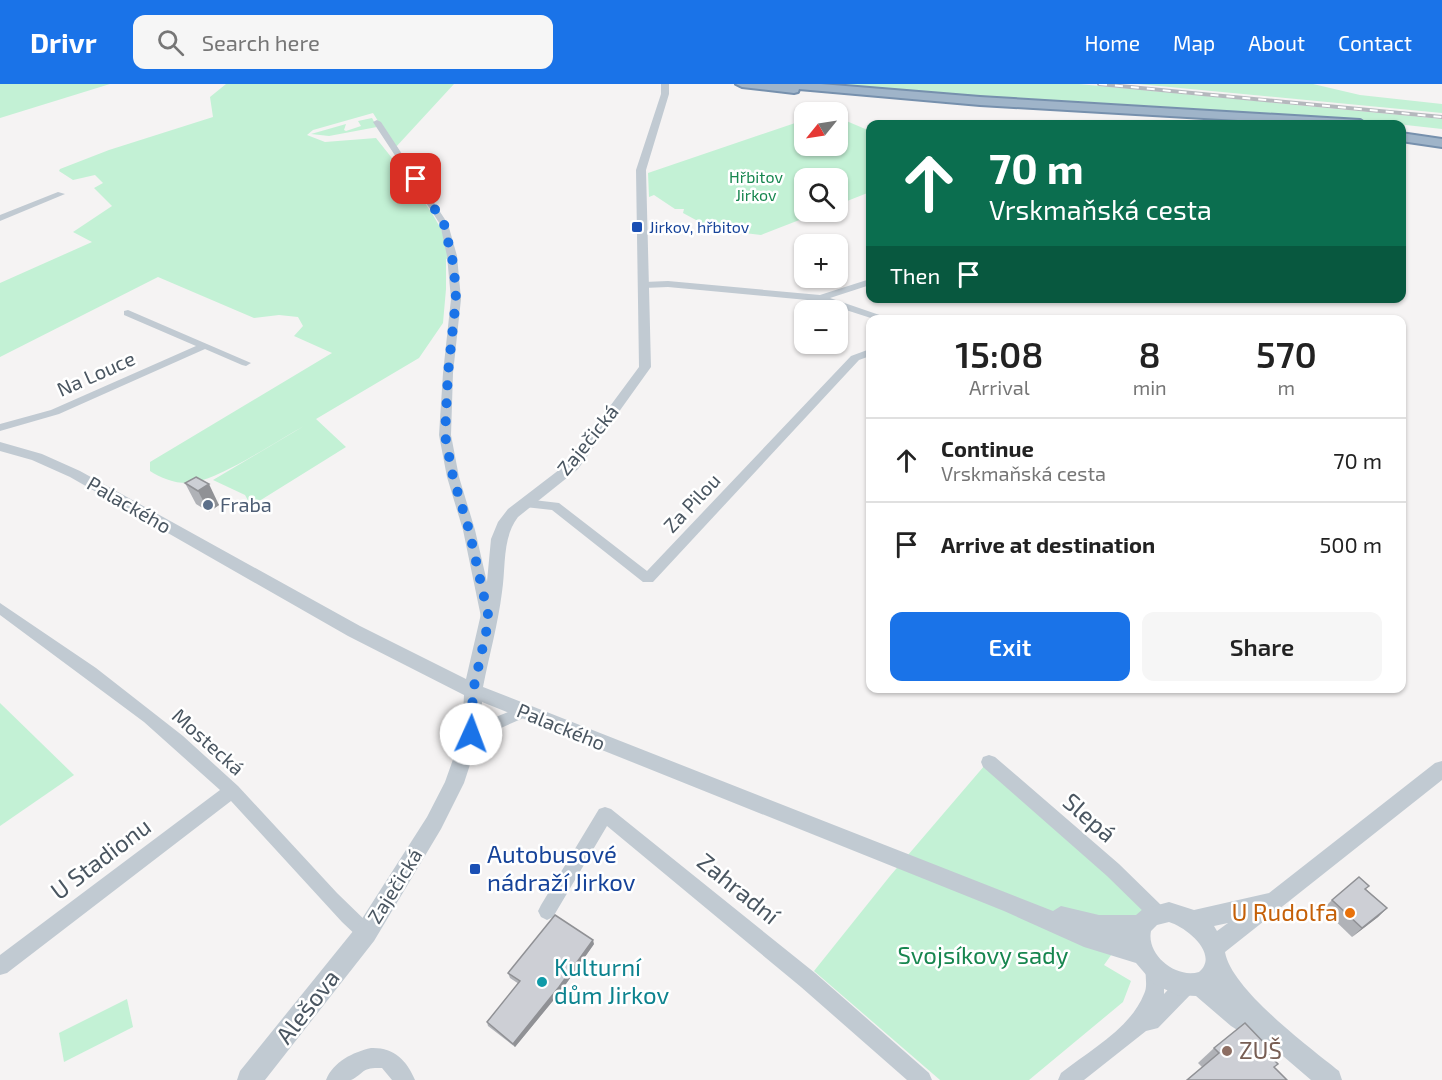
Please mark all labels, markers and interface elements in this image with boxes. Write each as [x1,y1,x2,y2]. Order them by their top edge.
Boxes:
search box [133,15,553,69]
text: Drivr [30,25,97,59]
icon: search [154,26,187,59]
text: Search here [202,29,320,55]
text: Home [1084,30,1140,55]
text: Map [1173,30,1215,55]
text: About [1248,30,1305,55]
text: Contact [1338,30,1412,55]
north arrow [794,102,848,156]
map controls [794,102,848,354]
text: 70 m [989,142,1084,192]
icon: ahead [890,144,968,222]
pin [390,153,441,204]
icon: arrive [399,162,432,195]
park label: Hřbitov Jirkov [729,167,783,204]
button: search [794,168,848,222]
text: Vrskmaňská cesta [989,193,1212,225]
place label: Jirkov, hřbitov [649,217,750,236]
marker: Jirkov, hřbitov [630,220,644,234]
button: + [794,234,848,288]
icon: arrive [952,258,985,291]
text: Then [890,262,940,288]
button: − [794,300,848,354]
text: 15:08 [955,332,1043,375]
text: 8 [1139,332,1161,375]
text: 570 [1256,332,1317,375]
street label: Na Louce [53,345,138,401]
text: Arrival [969,375,1030,399]
text: min [1133,375,1167,399]
text: m [1278,375,1295,399]
street label: Zaječická [552,399,623,479]
text: Continue [941,435,1034,461]
icon: ahead [890,444,923,477]
text: 70 m [1333,447,1382,473]
text: Vrskmaňská cesta [941,461,1106,485]
street label: Za Pilou [658,468,725,537]
street label: Palackého [83,470,176,538]
place label: Fraba [220,492,272,516]
marker: Fraba [201,498,215,512]
icon: arrive [890,528,923,561]
text: Arrive at destination [941,531,1155,557]
text: 500 m [1319,531,1382,557]
button: Exit [890,612,1130,681]
button: Share [1142,612,1382,681]
street label: Palackého [514,698,609,755]
position arrow [439,702,503,766]
street label: Mostecká [168,703,250,780]
street label: Slepá [1058,786,1122,848]
street label: U Stadionu [44,811,156,905]
place label: Autobusové nádraží Jirkov [487,839,636,896]
street label: Zaječická [362,844,427,927]
street label: Zahradní [692,846,787,930]
marker: Autobusové nádraží Jirkov [468,862,482,876]
place label: U Rudolfa [1231,897,1338,926]
marker: U Rudolfa [1343,906,1357,920]
park label: Svojsíkovy sady [897,940,1069,969]
place label: Kulturní dům Jirkov [554,952,669,1009]
street label: Alešova [269,963,345,1049]
marker: Kulturní dům Jirkov [535,975,549,989]
place label: ZUŠ [1239,1035,1282,1064]
marker: ZUŠ [1220,1044,1234,1058]

